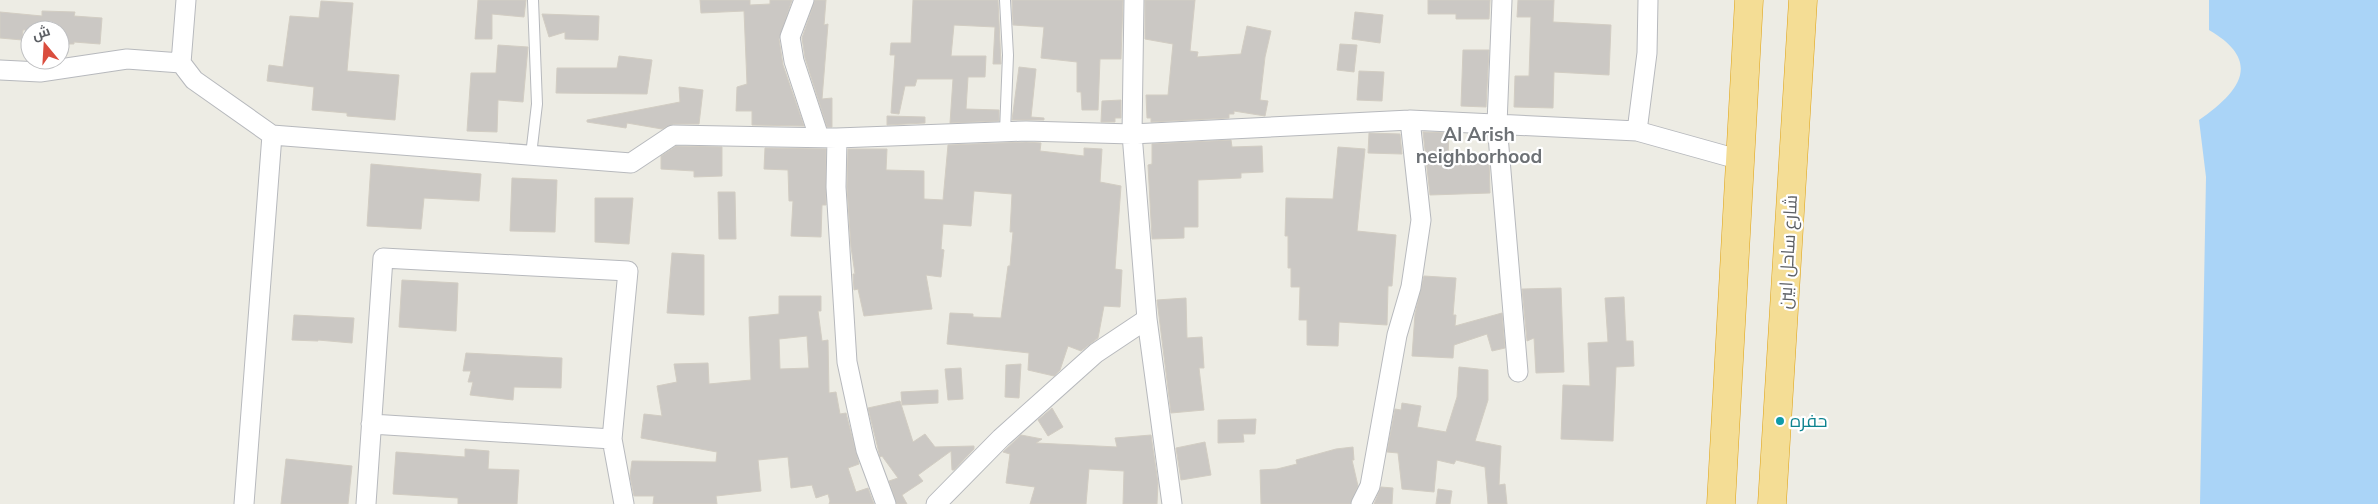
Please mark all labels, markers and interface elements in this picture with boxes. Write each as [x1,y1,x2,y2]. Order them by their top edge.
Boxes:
north arrow [20,20,70,70]
text: ش [30,21,52,44]
district label: Al Arish neighborhood [1416,122,1542,168]
street label: شارع ساحل ابين [1773,194,1803,310]
place label: حفره [1790,409,1827,432]
marker: حفره [1774,415,1786,427]

